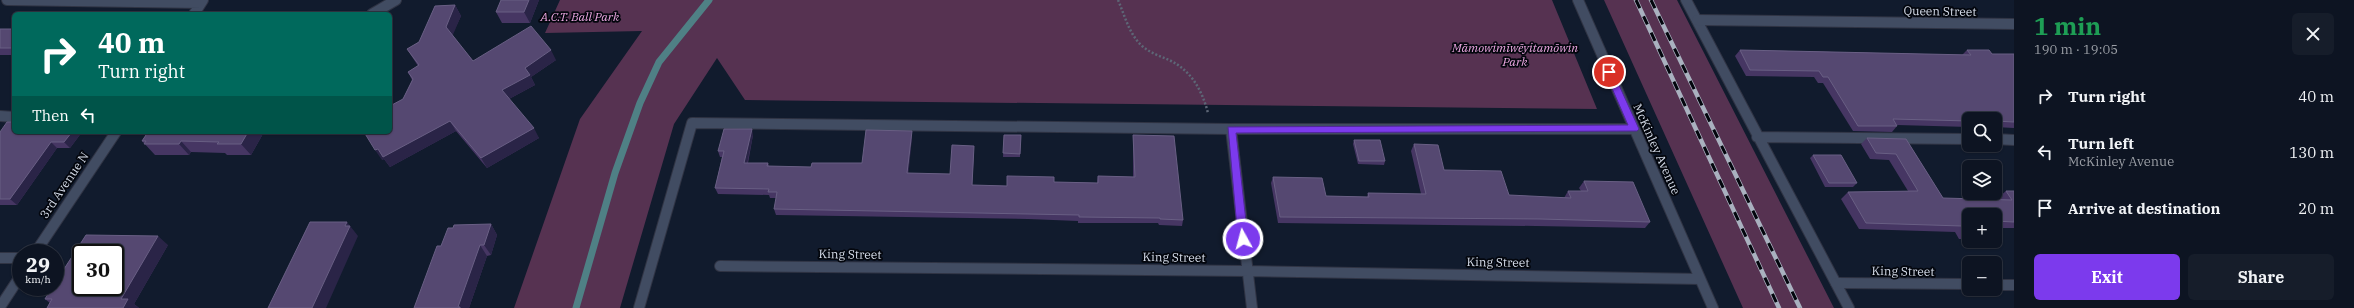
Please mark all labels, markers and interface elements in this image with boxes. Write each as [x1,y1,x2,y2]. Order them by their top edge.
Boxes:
street label: Queen Street [1903,3,1977,19]
park label: A.C.T. Ball Park [540,9,620,24]
text: 1 min [2034,10,2101,42]
button: close [2292,13,2334,55]
text: 40 m [98,24,165,61]
icon: right [32,28,84,80]
park label: Māmowimīwēyitamōwin Park [1451,40,1578,69]
text: 190 m · 19:05 [2034,41,2118,58]
pin [1592,55,1626,89]
text: Turn right [98,60,185,83]
icon: arrive [1598,61,1620,83]
icon: right [2034,85,2056,107]
text: Turn right [2068,87,2146,106]
text: 40 m [2298,87,2334,106]
street label: McKinley Avenue [1630,101,1684,197]
icon: left [77,104,99,126]
text: Then [32,106,69,125]
map controls [1962,112,2002,296]
button: search [1962,112,2002,152]
text: Turn left [2068,134,2134,153]
icon: left [2034,141,2056,163]
text: 130 m [2289,143,2334,162]
street label: 3rd Avenue N [36,149,92,221]
text: McKinley Avenue [2068,153,2174,170]
button: layers [1962,160,2002,200]
icon: arrive [2034,197,2056,219]
text: Arrive at destination [2068,199,2220,218]
text: 20 m [2298,199,2334,218]
button: + [1962,208,2002,248]
position arrow [1222,218,1264,260]
speed limit sign: 30 [72,244,124,296]
street label: King Street [818,246,882,262]
street label: King Street [1142,249,1206,265]
text: 29 [26,251,50,278]
street label: King Street [1466,254,1530,270]
button: Exit [2034,254,2180,300]
button: Share [2188,254,2334,300]
button: − [1962,256,2002,296]
street label: King Street [1871,263,1935,279]
text: km/h [25,273,51,286]

